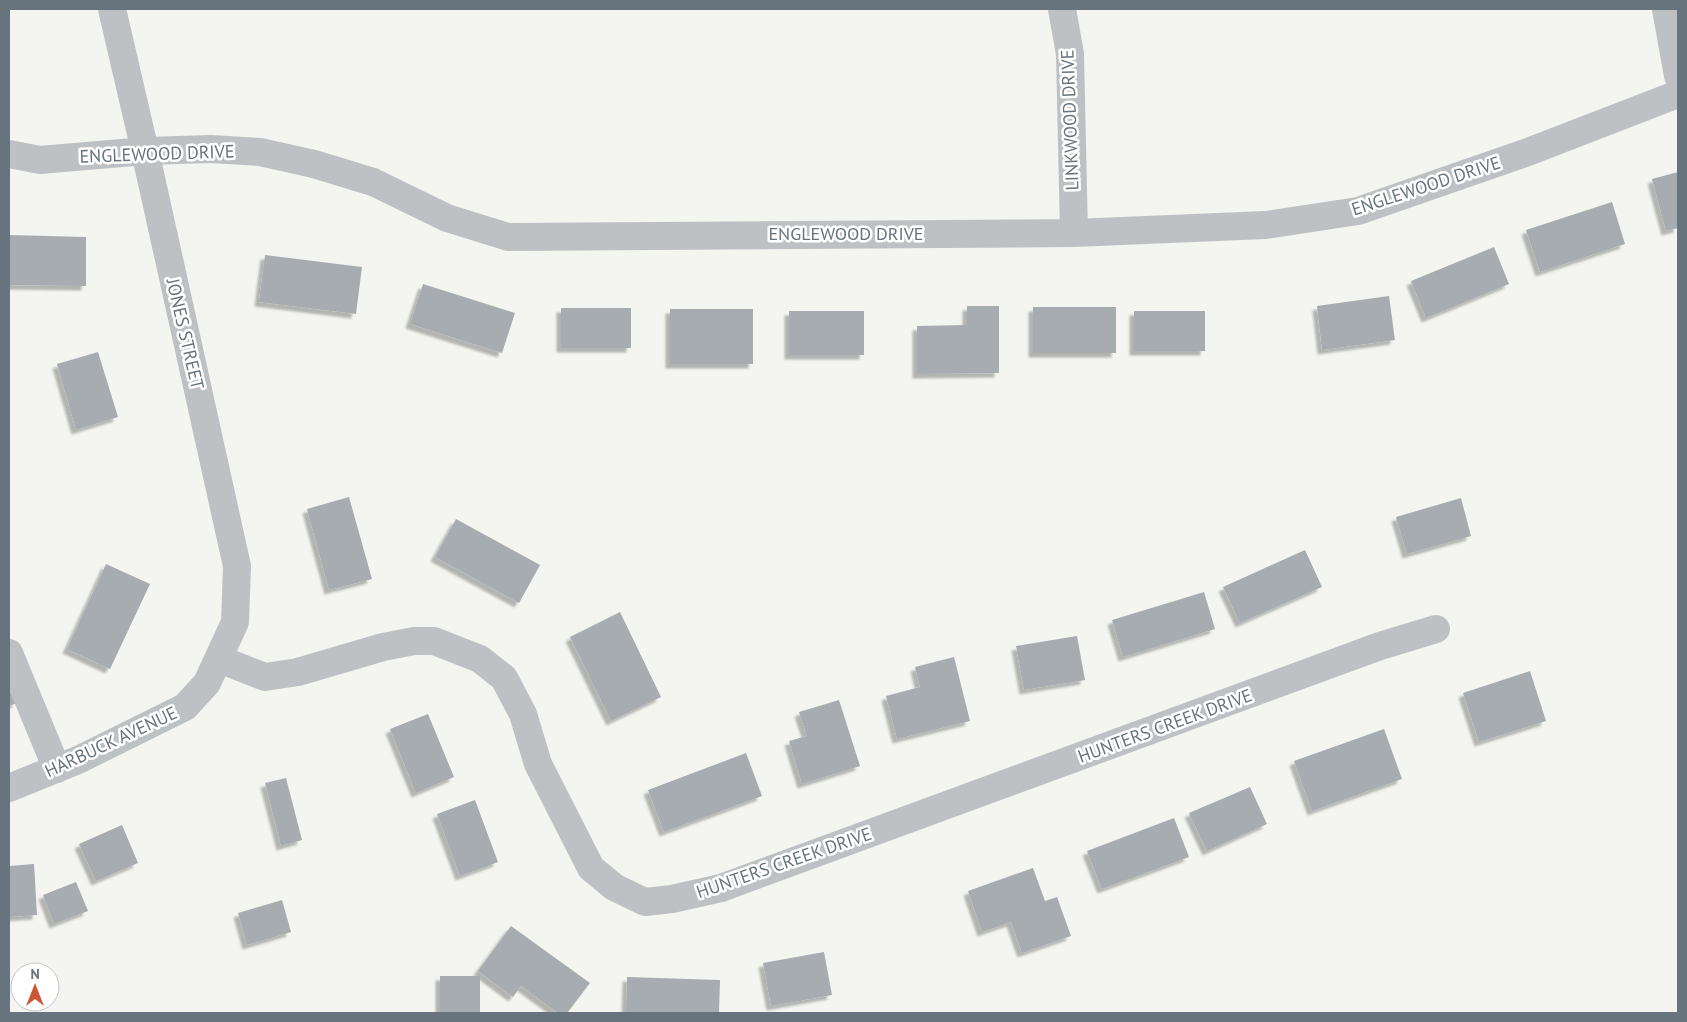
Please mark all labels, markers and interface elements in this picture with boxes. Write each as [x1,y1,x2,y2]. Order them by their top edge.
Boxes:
street label: LINKWOOD DRIVE [1056,49,1083,191]
street label: ENGLEWOOD DRIVE [79,139,235,168]
street label: ENGLEWOOD DRIVE [1349,151,1503,220]
street label: ENGLEWOOD DRIVE [768,222,924,245]
street label: JONES STREET [161,275,209,392]
street label: HUNTERS CREEK DRIVE [1075,683,1255,768]
street label: HARBUCK AVENUE [41,701,181,782]
street label: HUNTERS CREEK DRIVE [693,822,874,903]
north arrow [10,962,60,1012]
text: N [30,965,40,983]

